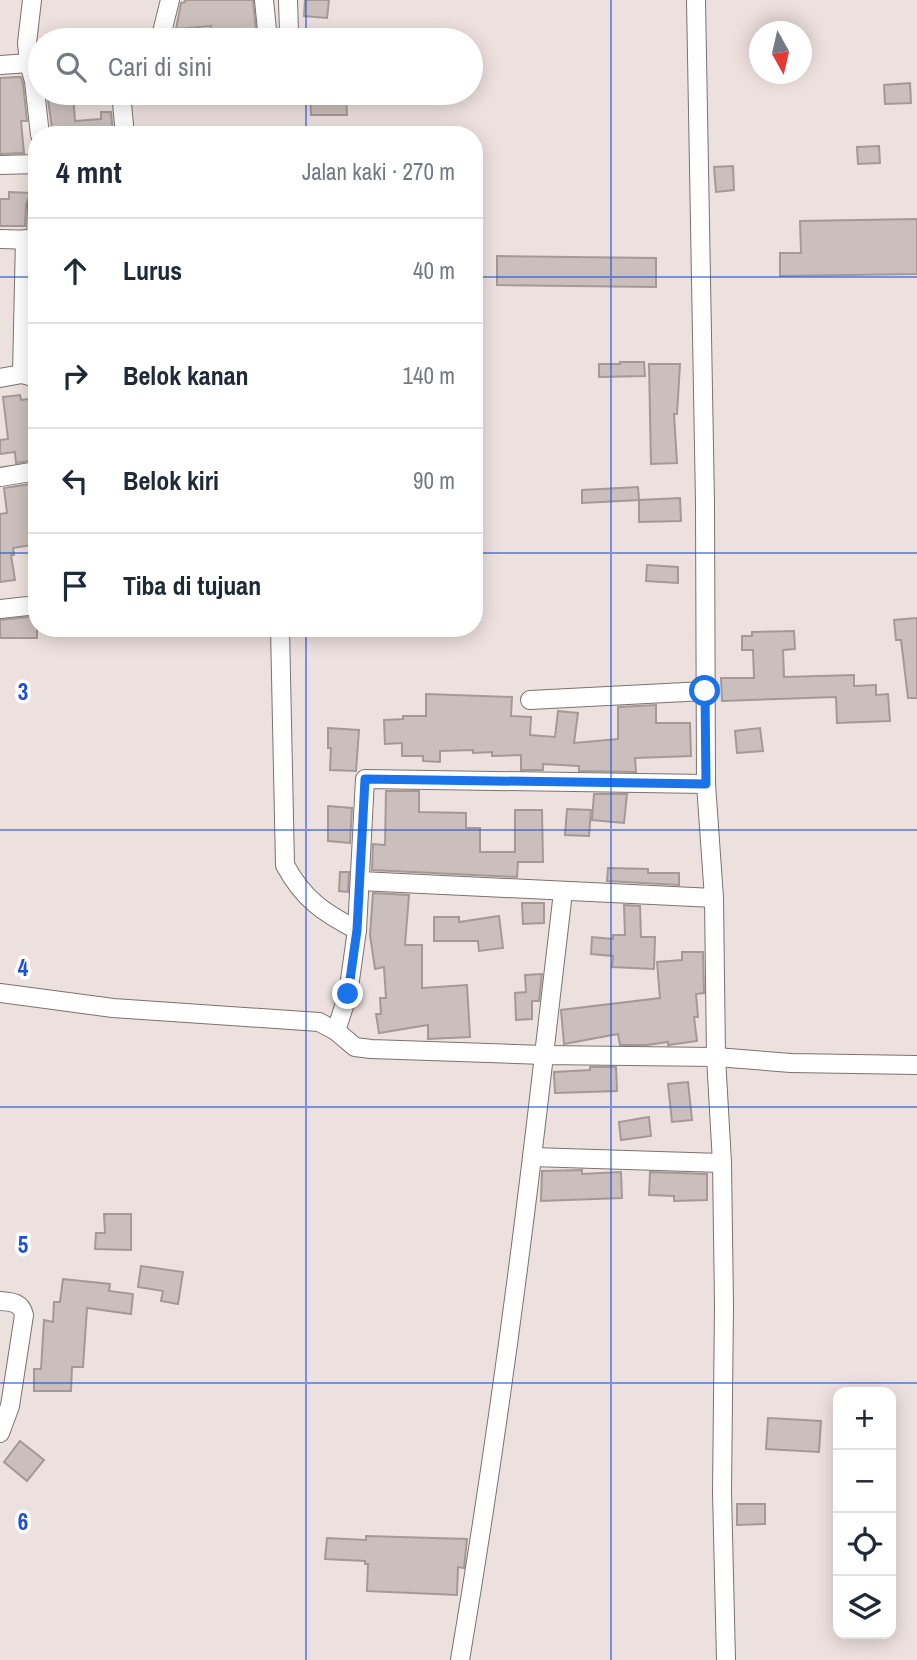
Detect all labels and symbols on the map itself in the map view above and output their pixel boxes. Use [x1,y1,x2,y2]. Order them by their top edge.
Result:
north arrow [749,21,812,84]
route start [689,675,720,706]
text: 3 [18,676,28,707]
text: 4 [18,952,29,983]
route end [332,978,363,1009]
text: 5 [18,1229,28,1260]
text: 6 [18,1506,28,1537]

